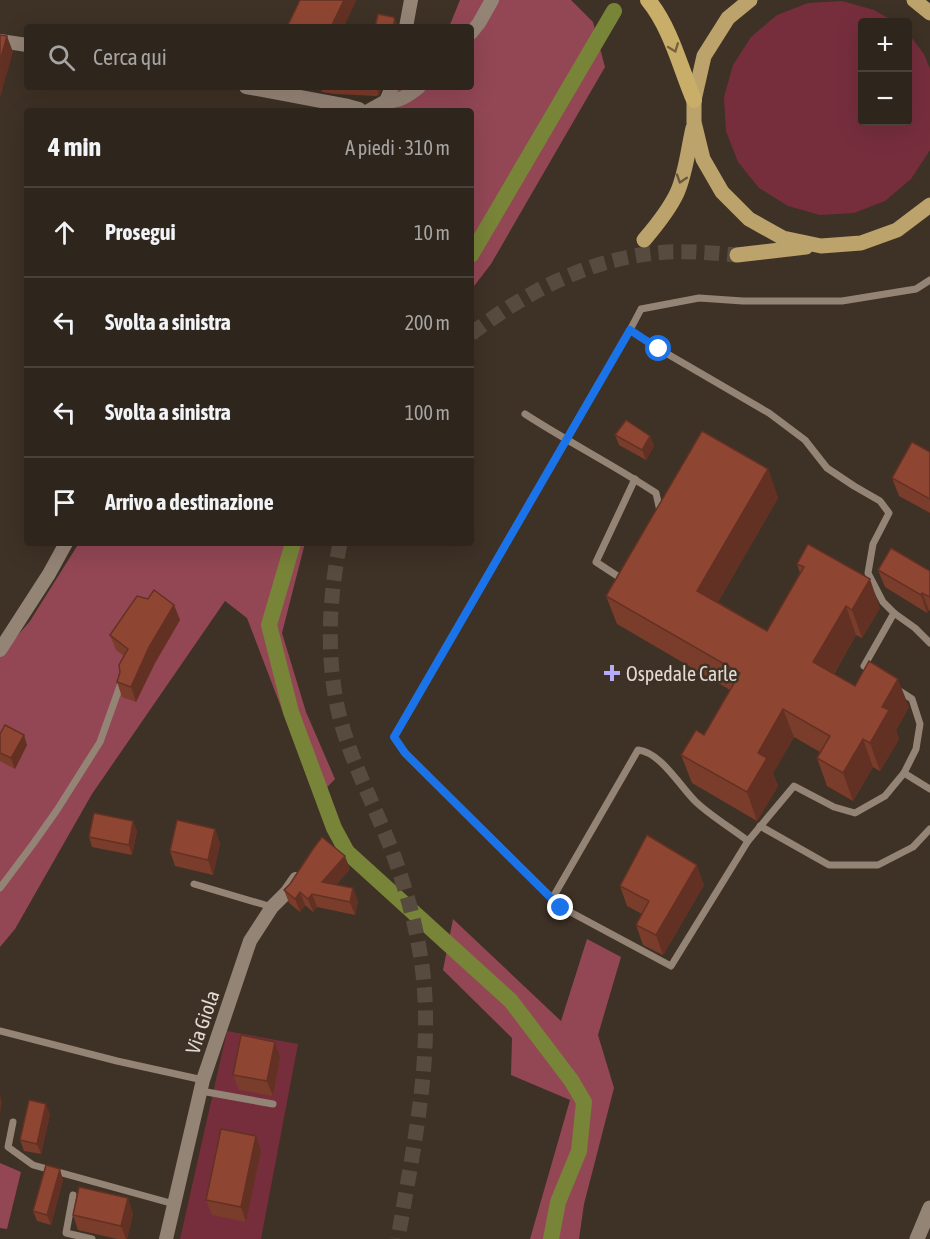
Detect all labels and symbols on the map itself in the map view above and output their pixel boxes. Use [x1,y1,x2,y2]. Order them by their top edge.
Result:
one-way arrow [667,42,679,53]
one-way arrow [676,173,688,184]
route start [645,335,671,361]
place label: Ospedale Carle [626,662,737,685]
marker: Ospedale Carle [603,664,621,682]
route end [547,894,573,920]
street label: Via Giola [180,987,224,1057]

